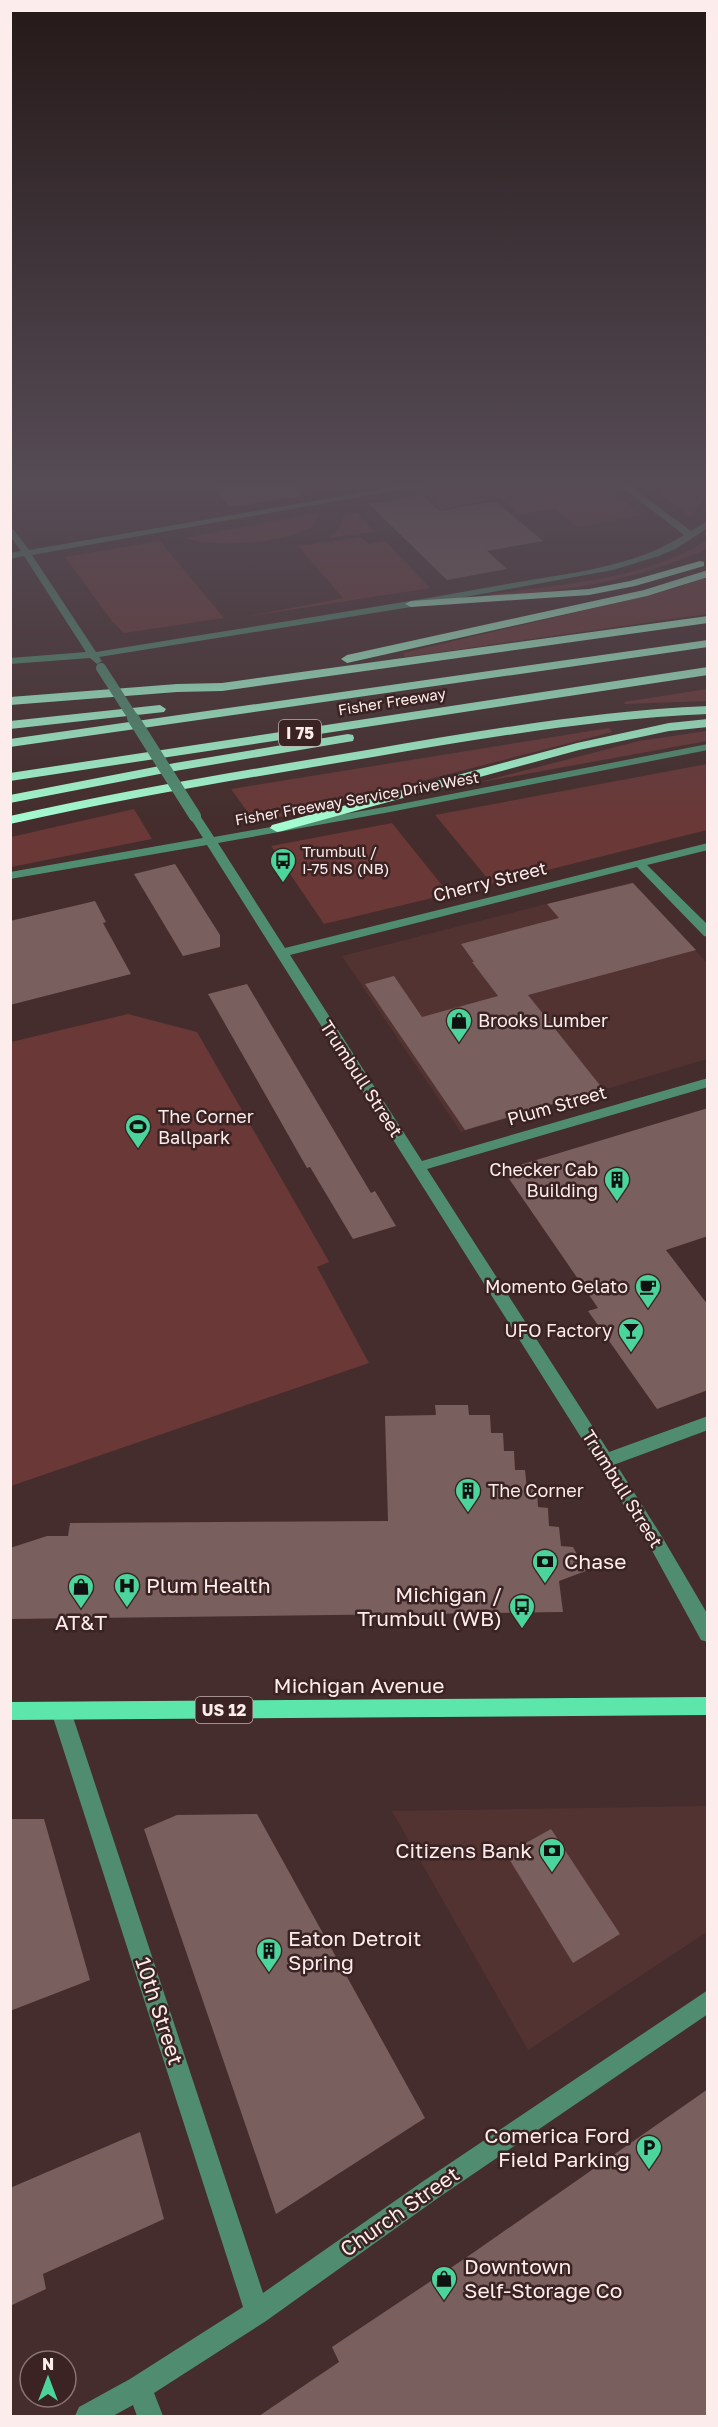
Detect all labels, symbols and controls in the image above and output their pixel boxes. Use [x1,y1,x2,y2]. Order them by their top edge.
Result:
street label: Fisher Freeway [337,684,448,718]
road number: I 75 [279,720,321,746]
street label: Fisher Freeway Service Drive West [233,768,480,828]
place label: Trumbull / I-75 NS (NB) [302,842,390,877]
bus stop icon: Trumbull / I-75 NS (NB) [268,846,298,884]
street label: Cherry Street [431,856,549,906]
shop icon: Brooks Lumber [444,1006,474,1044]
place label: Brooks Lumber [478,1009,608,1031]
street label: Trumbull Street [316,1016,408,1141]
street label: Plum Street [505,1080,609,1130]
place label: The Corner Ballpark [158,1105,254,1148]
sports icon: The Corner Ballpark [123,1112,153,1150]
place label: Checker Cab Building [489,1158,598,1201]
building icon: Checker Cab Building [602,1165,632,1203]
cafe icon: Momento Gelato [633,1272,663,1310]
place label: Momento Gelato [485,1275,628,1297]
bar icon: UFO Factory [616,1316,646,1354]
place label: UFO Factory [504,1319,612,1341]
street label: Trumbull Street [578,1426,668,1551]
building icon: The Corner [453,1476,483,1514]
place label: The Corner [488,1479,584,1501]
bank icon: Chase [530,1547,560,1585]
place label: Chase [564,1548,626,1574]
hospital icon: Plum Health [112,1571,142,1609]
shop icon: AT&T [66,1572,96,1610]
place label: Plum Health [146,1572,271,1598]
place label: Michigan / Trumbull (WB) [357,1581,502,1631]
bus stop icon: Michigan / Trumbull (WB) [507,1592,537,1630]
place label: AT&T [55,1609,107,1635]
street label: Michigan Avenue [274,1672,444,1698]
road number: US 12 [196,1697,252,1723]
bank icon: Citizens Bank [537,1836,567,1874]
place label: Citizens Bank [395,1837,532,1863]
place label: Eaton Detroit Spring [288,1925,421,1975]
building icon: Eaton Detroit Spring [254,1936,284,1974]
street label: 10th Street [130,1953,190,2068]
place label: Comerica Ford Field Parking [484,2122,630,2172]
parking icon: Comerica Ford Field Parking [634,2133,664,2171]
street label: Church Street [335,2160,464,2262]
place label: Downtown Self-Storage Co [464,2253,622,2303]
shop icon: Downtown Self-Storage Co [429,2264,459,2302]
north arrow [18,2349,78,2409]
text: N [42,2354,54,2374]

